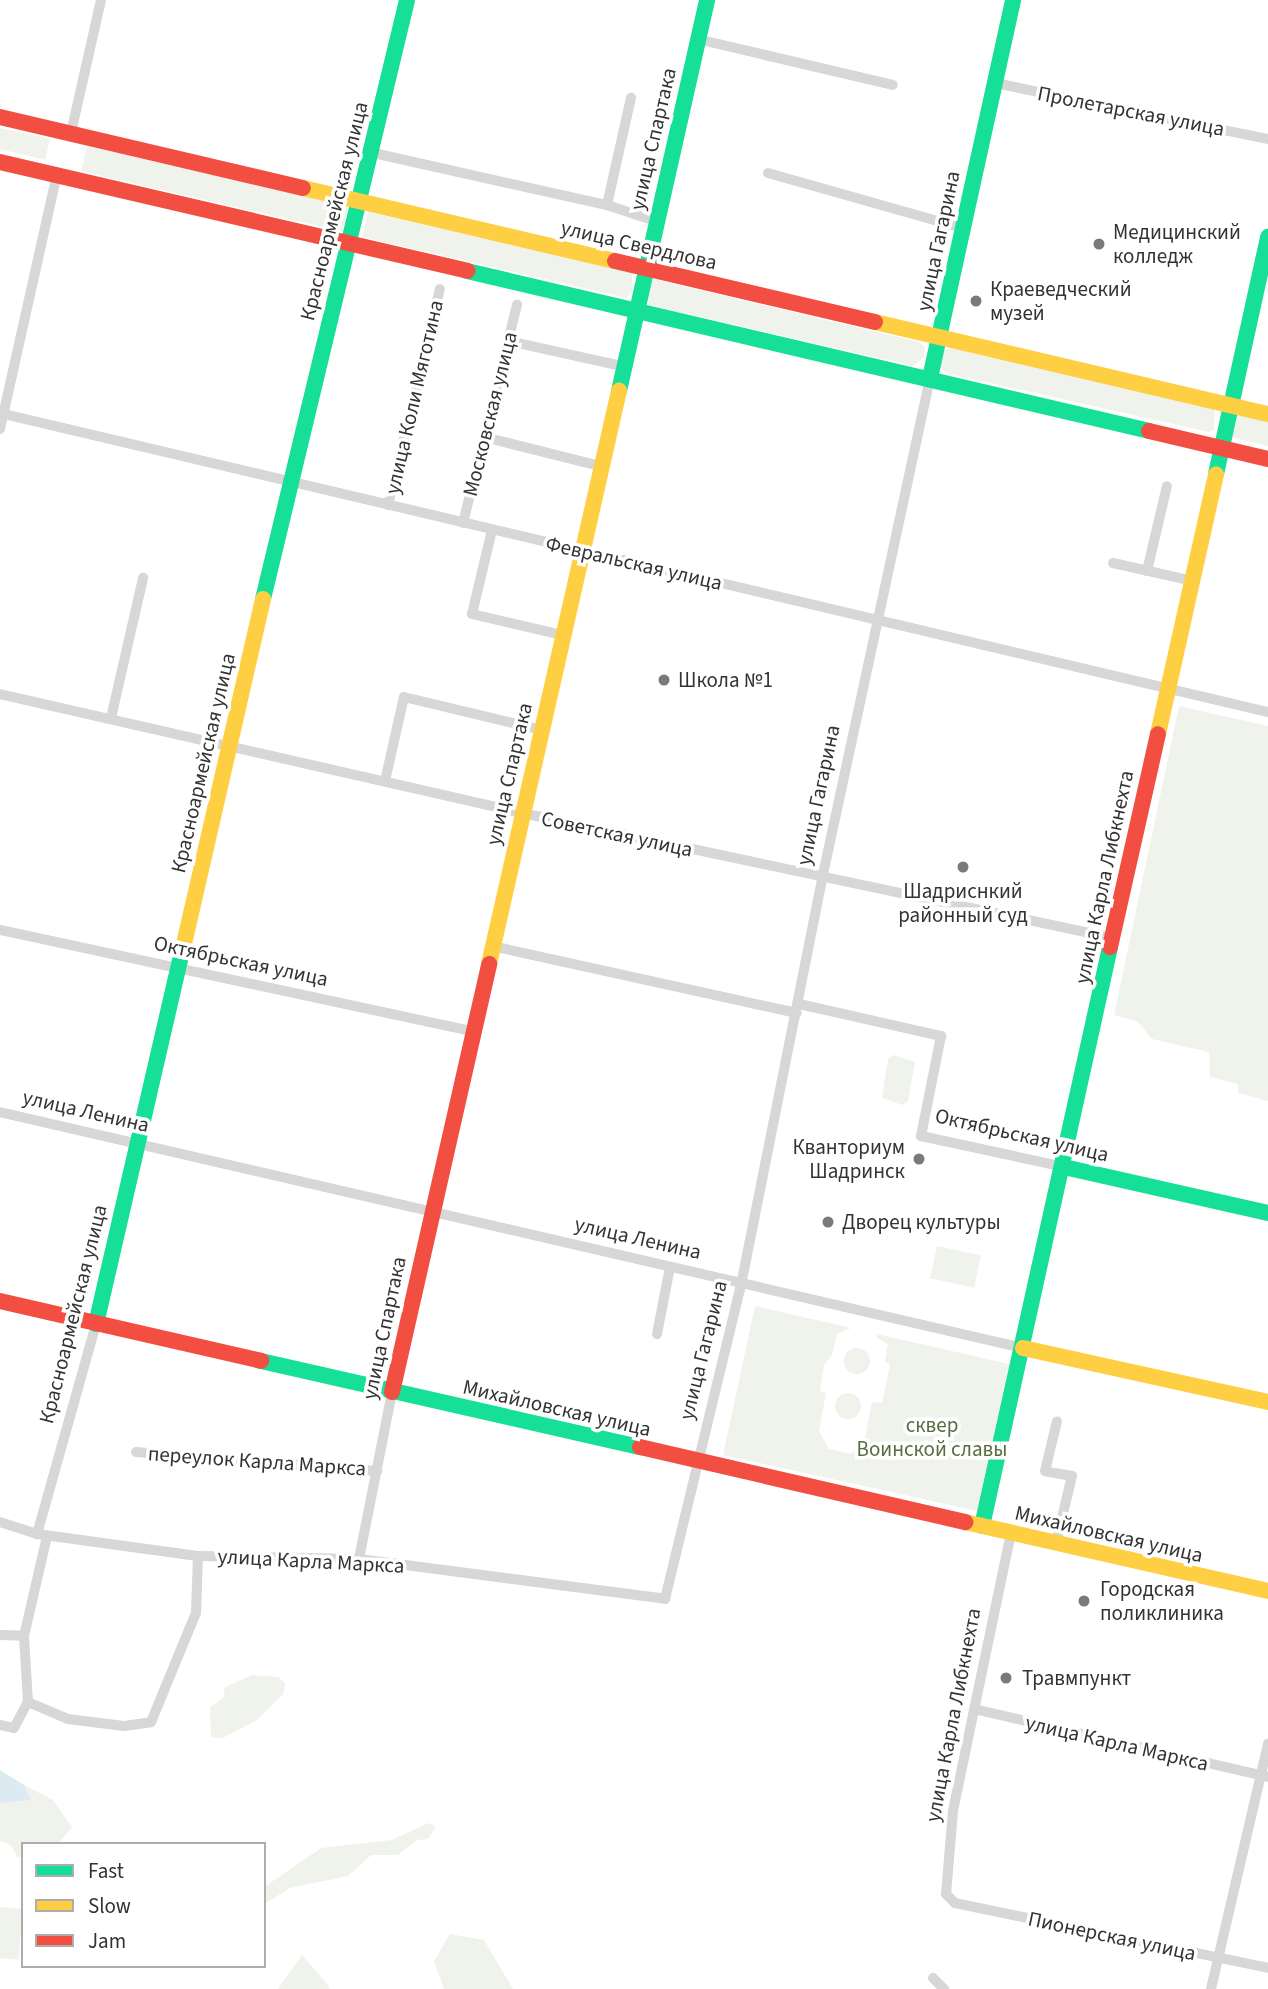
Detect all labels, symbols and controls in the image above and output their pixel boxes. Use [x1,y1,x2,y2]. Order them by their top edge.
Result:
street label: улица Спартака [624,65,682,213]
street label: Пролетарская улица [1035,81,1227,141]
street label: Красноармейская улица [295,99,373,323]
street label: улица Гагарина [911,169,965,313]
street label: улица Свердлова [559,215,719,275]
place label: Медицинский колледж [1113,219,1241,269]
marker: Медицинский колледж [1091,236,1107,252]
place label: Краеведческий музей [990,276,1132,326]
marker: Краеведческий музей [968,293,984,309]
street label: улица Коли Мяготина [379,297,449,497]
street label: Московская улица [457,329,523,499]
street label: Февральская улица [543,530,725,596]
street label: Красноармейская улица [165,651,241,875]
place label: Школа №1 [678,667,773,693]
marker: Школа №1 [656,672,672,688]
street label: улица Спартака [480,700,538,848]
street label: улица Гагарина [791,723,845,867]
street label: улица Карла Либкнехта [1069,768,1139,986]
street label: Советская улица [539,806,695,862]
marker: Шадриснкий районный суд [955,859,971,875]
place label: Шадриснкий районный суд [898,878,1028,928]
street label: Октябрьская улица [152,930,330,992]
street label: улица Ленина [20,1084,152,1138]
street label: Октябрьская улица [933,1103,1111,1167]
place label: Кванториум Шадринск [792,1134,905,1184]
marker: Кванториум Шадринск [911,1151,927,1167]
street label: Красноармейская улица [34,1202,112,1426]
place label: Дворец культуры [842,1209,1001,1235]
street label: улица Ленина [572,1211,704,1265]
marker: Дворец культуры [820,1214,836,1230]
street label: улица Спартака [357,1254,411,1402]
street label: улица Гагарина [674,1278,732,1422]
street label: Михайловская улица [460,1374,654,1442]
park label: сквер Воинской славы [857,1412,1007,1462]
street label: переулок Карла Маркса [147,1441,367,1481]
street label: Михайловская улица [1012,1500,1206,1568]
street label: улица Карла Маркса [217,1544,405,1578]
place label: Городская поликлиника [1100,1576,1224,1626]
marker: Городская поликлиника [1074,1591,1094,1611]
street label: улица Карла Либкнехта [920,1606,986,1824]
place label: Травмпункт [1022,1665,1131,1691]
marker: Травмпункт [996,1668,1016,1688]
street label: улица Карла Маркса [1023,1710,1211,1776]
legend [21,1842,266,1968]
text: Fast [88,1856,124,1886]
text: Slow [88,1891,131,1921]
street label: Пионерская улица [1026,1906,1198,1966]
text: Jam [88,1926,126,1956]

